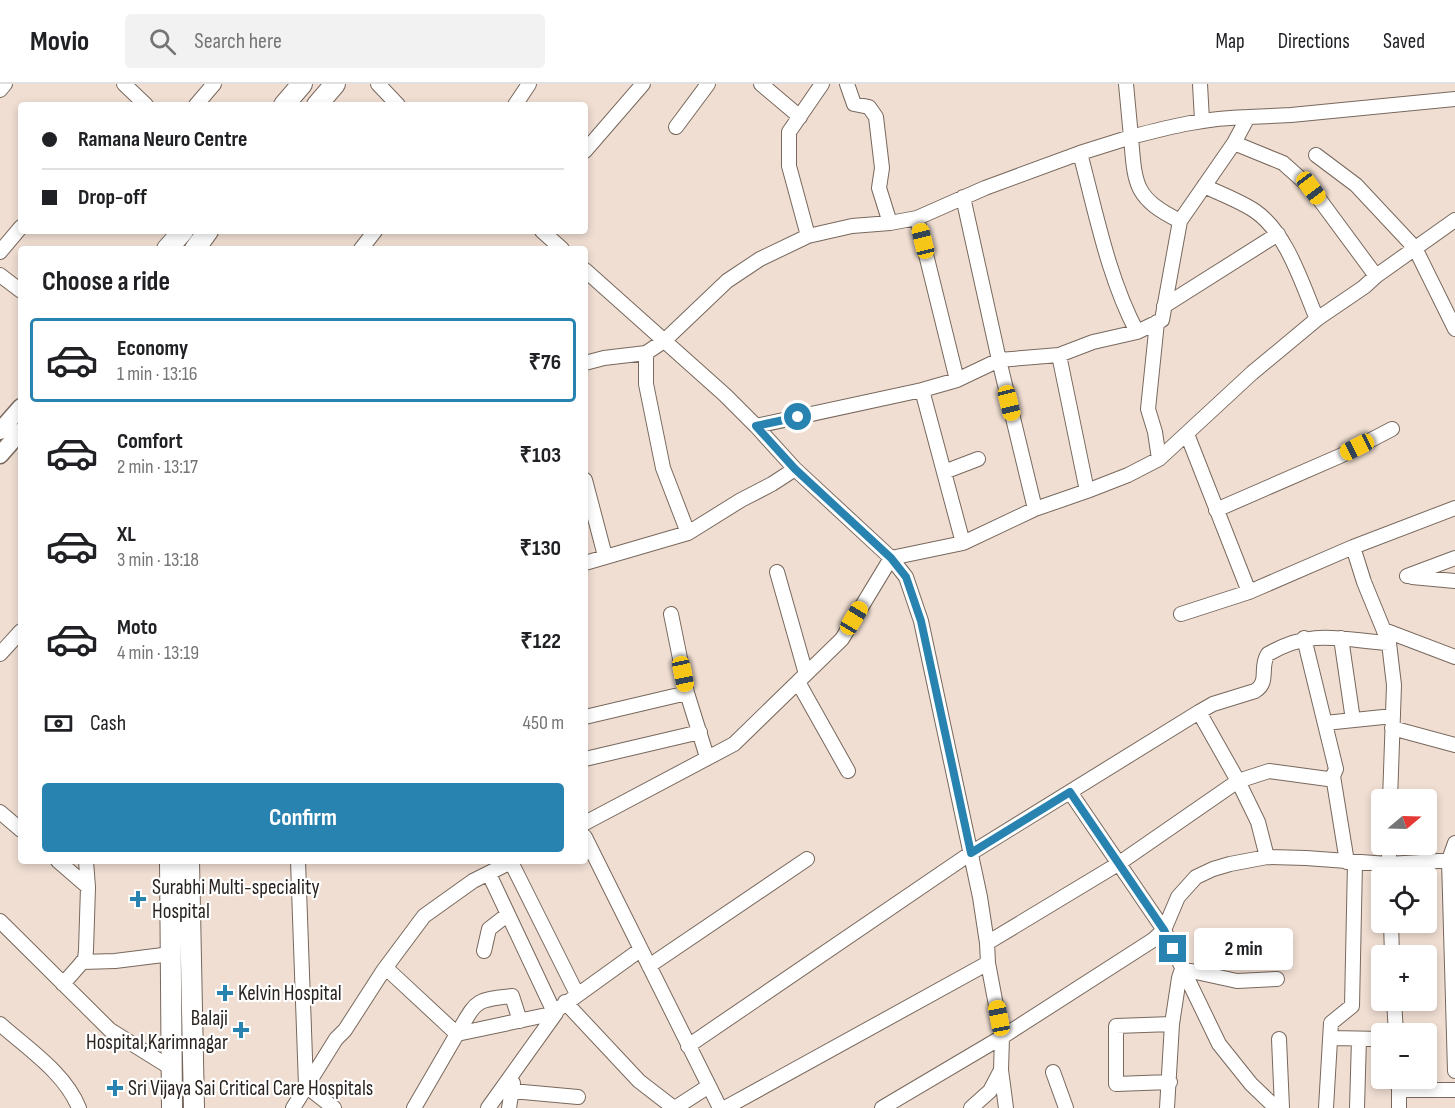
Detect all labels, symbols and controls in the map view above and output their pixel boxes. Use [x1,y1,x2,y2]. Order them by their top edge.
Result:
search box [125,14,545,68]
text: Movio [30,25,89,58]
icon: search [146,25,179,58]
text: Search here [194,28,282,55]
text: Map [1215,29,1245,54]
text: Directions [1278,29,1350,54]
text: Saved [1383,29,1425,54]
text: Ramana Neuro Centre [78,126,247,153]
car [1293,168,1329,208]
text: Drop-off [78,184,147,211]
car [910,221,936,261]
text: Choose a ride [42,266,170,298]
icon: car [45,333,99,387]
text: Economy [117,335,188,362]
text: ₹76 [528,349,561,376]
text: 1 min · 13:16 [117,362,198,386]
car [996,383,1022,423]
route start [784,403,811,430]
icon: car [45,426,99,480]
text: Comfort [117,428,183,455]
car [1337,431,1377,463]
text: ₹103 [519,442,561,469]
text: 2 min · 13:17 [117,455,198,479]
icon: car [45,519,99,573]
text: XL [117,521,136,548]
text: ₹130 [519,535,561,562]
text: 3 min · 13:18 [117,548,199,572]
car [837,598,871,638]
icon: car [45,612,99,666]
text: Moto [117,614,157,641]
text: ₹122 [520,628,561,655]
text: 4 min · 13:19 [117,641,199,665]
car [670,655,696,693]
icon: cash [42,707,75,740]
text: Cash [90,710,126,737]
text: 450 m [523,711,564,735]
button: Confirm [42,783,564,852]
north arrow [1371,789,1437,855]
map controls [1371,789,1437,1089]
button: locate [1371,867,1437,933]
place label: Surabhi Multi-speciality Hospital [152,875,320,924]
marker: Surabhi Multi-speciality Hospital [129,890,147,908]
callout: 2 min [1194,928,1293,970]
route end [1159,935,1186,962]
text: 2 min [1224,937,1263,961]
button: + [1371,945,1437,1011]
place label: Kelvin Hospital [238,981,342,1006]
marker: Kelvin Hospital [216,984,234,1002]
car [987,999,1011,1037]
place label: Balaji Hospital,Karimnagar [86,1006,228,1055]
marker: Balaji Hospital,Karimnagar [232,1021,250,1039]
button: − [1371,1023,1437,1089]
place label: Sri Vijaya Sai Critical Care Hospitals [128,1076,373,1101]
marker: Sri Vijaya Sai Critical Care Hospitals [106,1079,124,1097]

